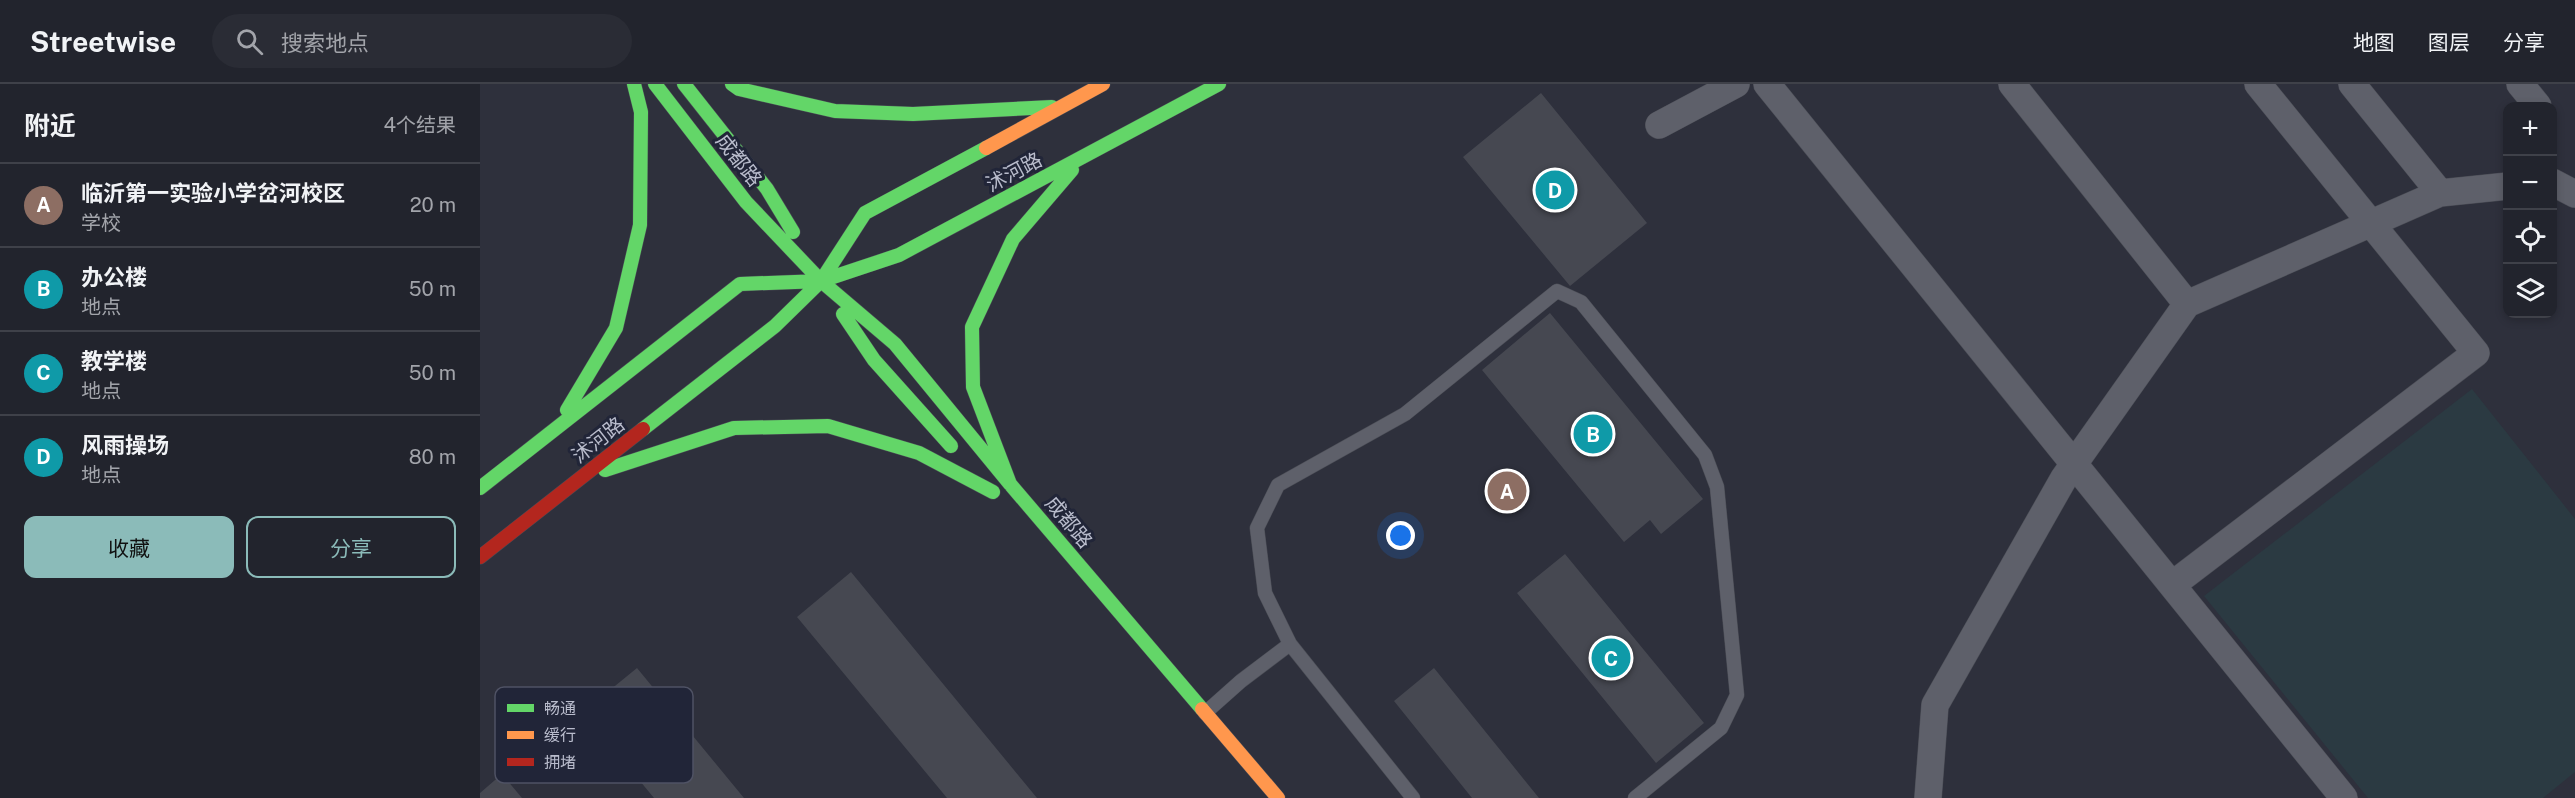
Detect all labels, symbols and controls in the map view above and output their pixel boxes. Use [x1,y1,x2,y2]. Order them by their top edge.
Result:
search box [212,14,632,68]
text: Streetwise [30,25,176,58]
icon: search [233,25,266,58]
text: 搜索地点 [281,30,369,56]
text: 地图 [2353,30,2395,55]
text: 图层 [2428,30,2470,55]
text: 分享 [2503,30,2545,55]
map controls [2503,102,2557,318]
button: + [2503,102,2557,156]
text: 附近 [24,110,76,141]
text: 4个结果 [383,113,456,137]
street label: 成都路 [711,129,767,191]
street label: 沭河路 [982,147,1046,197]
button: − [2503,156,2557,210]
pin: D [1536,168,1574,212]
text: 临沂第一实验小学岔河校区 [81,180,345,206]
text: A [36,193,51,217]
text: 20 m [410,193,456,217]
button: locate [2503,210,2557,264]
text: 学校 [81,211,121,235]
text: 办公楼 [81,264,147,290]
button: layers [2503,264,2557,318]
text: B [37,277,50,301]
text: 50 m [409,277,456,301]
text: 地点 [81,295,121,319]
text: 教学楼 [81,348,147,374]
text: C [36,361,51,385]
text: 50 m [409,361,456,385]
text: 地点 [81,379,121,403]
street label: 沭河路 [567,412,629,468]
pin: B [1574,412,1612,456]
text: 风雨操场 [81,432,169,458]
text: D [36,445,51,469]
text: 80 m [409,445,456,469]
text: 地点 [81,463,121,487]
pin: A [1488,468,1526,514]
street label: 成都路 [1041,491,1097,553]
button: 收藏 [24,516,234,578]
button: 分享 [246,516,456,578]
your location [1386,521,1415,550]
pin: C [1592,636,1630,680]
legend [495,687,693,783]
text: 畅通 [544,699,576,718]
text: 缓行 [544,726,576,745]
text: 拥堵 [544,753,576,772]

